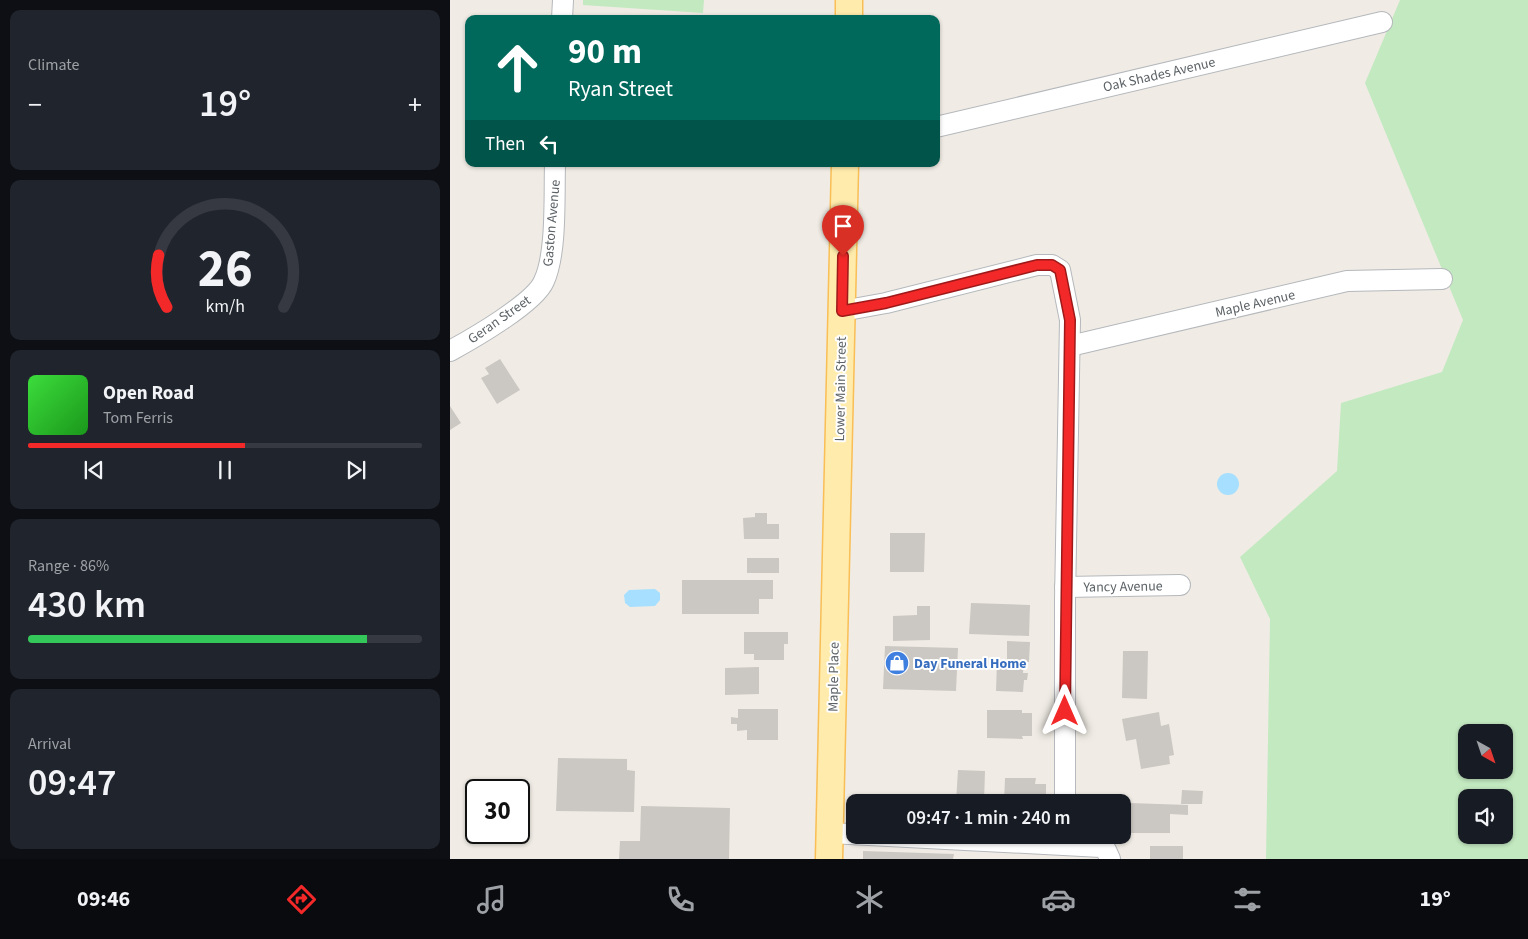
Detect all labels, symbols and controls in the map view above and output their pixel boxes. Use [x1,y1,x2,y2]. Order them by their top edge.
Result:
text: 90 m [568,27,642,77]
icon: ahead [485,35,550,100]
street label: Oak Shades Avenue [1101,52,1217,98]
text: Climate [28,54,79,76]
text: Ryan Street [568,73,673,105]
text: 19° [199,77,251,131]
text: − [28,85,42,125]
text: + [408,85,422,125]
icon: left [535,130,563,158]
text: Then [485,131,525,158]
street label: Gaston Avenue [538,179,566,267]
pin [822,205,864,256]
icon: arrive [829,212,857,240]
text: 26 [198,233,252,307]
street label: Maple Avenue [1213,285,1297,323]
street label: Geran Street [464,291,535,349]
text: km/h [205,294,245,319]
street label: Lower Main Street [830,336,852,442]
text: Open Road [103,380,194,407]
text: Tom Ferris [103,407,173,429]
icon: previous [80,456,108,484]
icon: pause [211,456,239,484]
icon: next [342,456,370,484]
text: Range · 86% [28,555,109,577]
street label: Yancy Avenue [1082,576,1163,598]
text: 430 km [28,578,146,632]
street label: Maple Place [823,642,845,712]
shop icon: Day Funeral Home [884,650,910,676]
place label: Day Funeral Home [914,654,1026,674]
position arrow [1038,684,1090,736]
north arrow [1458,724,1512,779]
map controls [1458,724,1513,844]
text: Arrival [28,733,71,755]
text: 09:47 [28,756,116,810]
speed limit sign: 30 [465,779,530,844]
button: sound [1458,789,1513,844]
text: 09:47 · 1 min · 240 m [906,805,1071,832]
icon: directions [284,882,319,917]
icon: music [474,882,509,917]
icon: phone [663,882,698,917]
icon: climate [852,882,887,917]
icon: car [1041,882,1076,917]
icon: filters [1230,882,1265,917]
text: 09:46 [77,883,130,915]
text: 19° [1420,883,1451,915]

